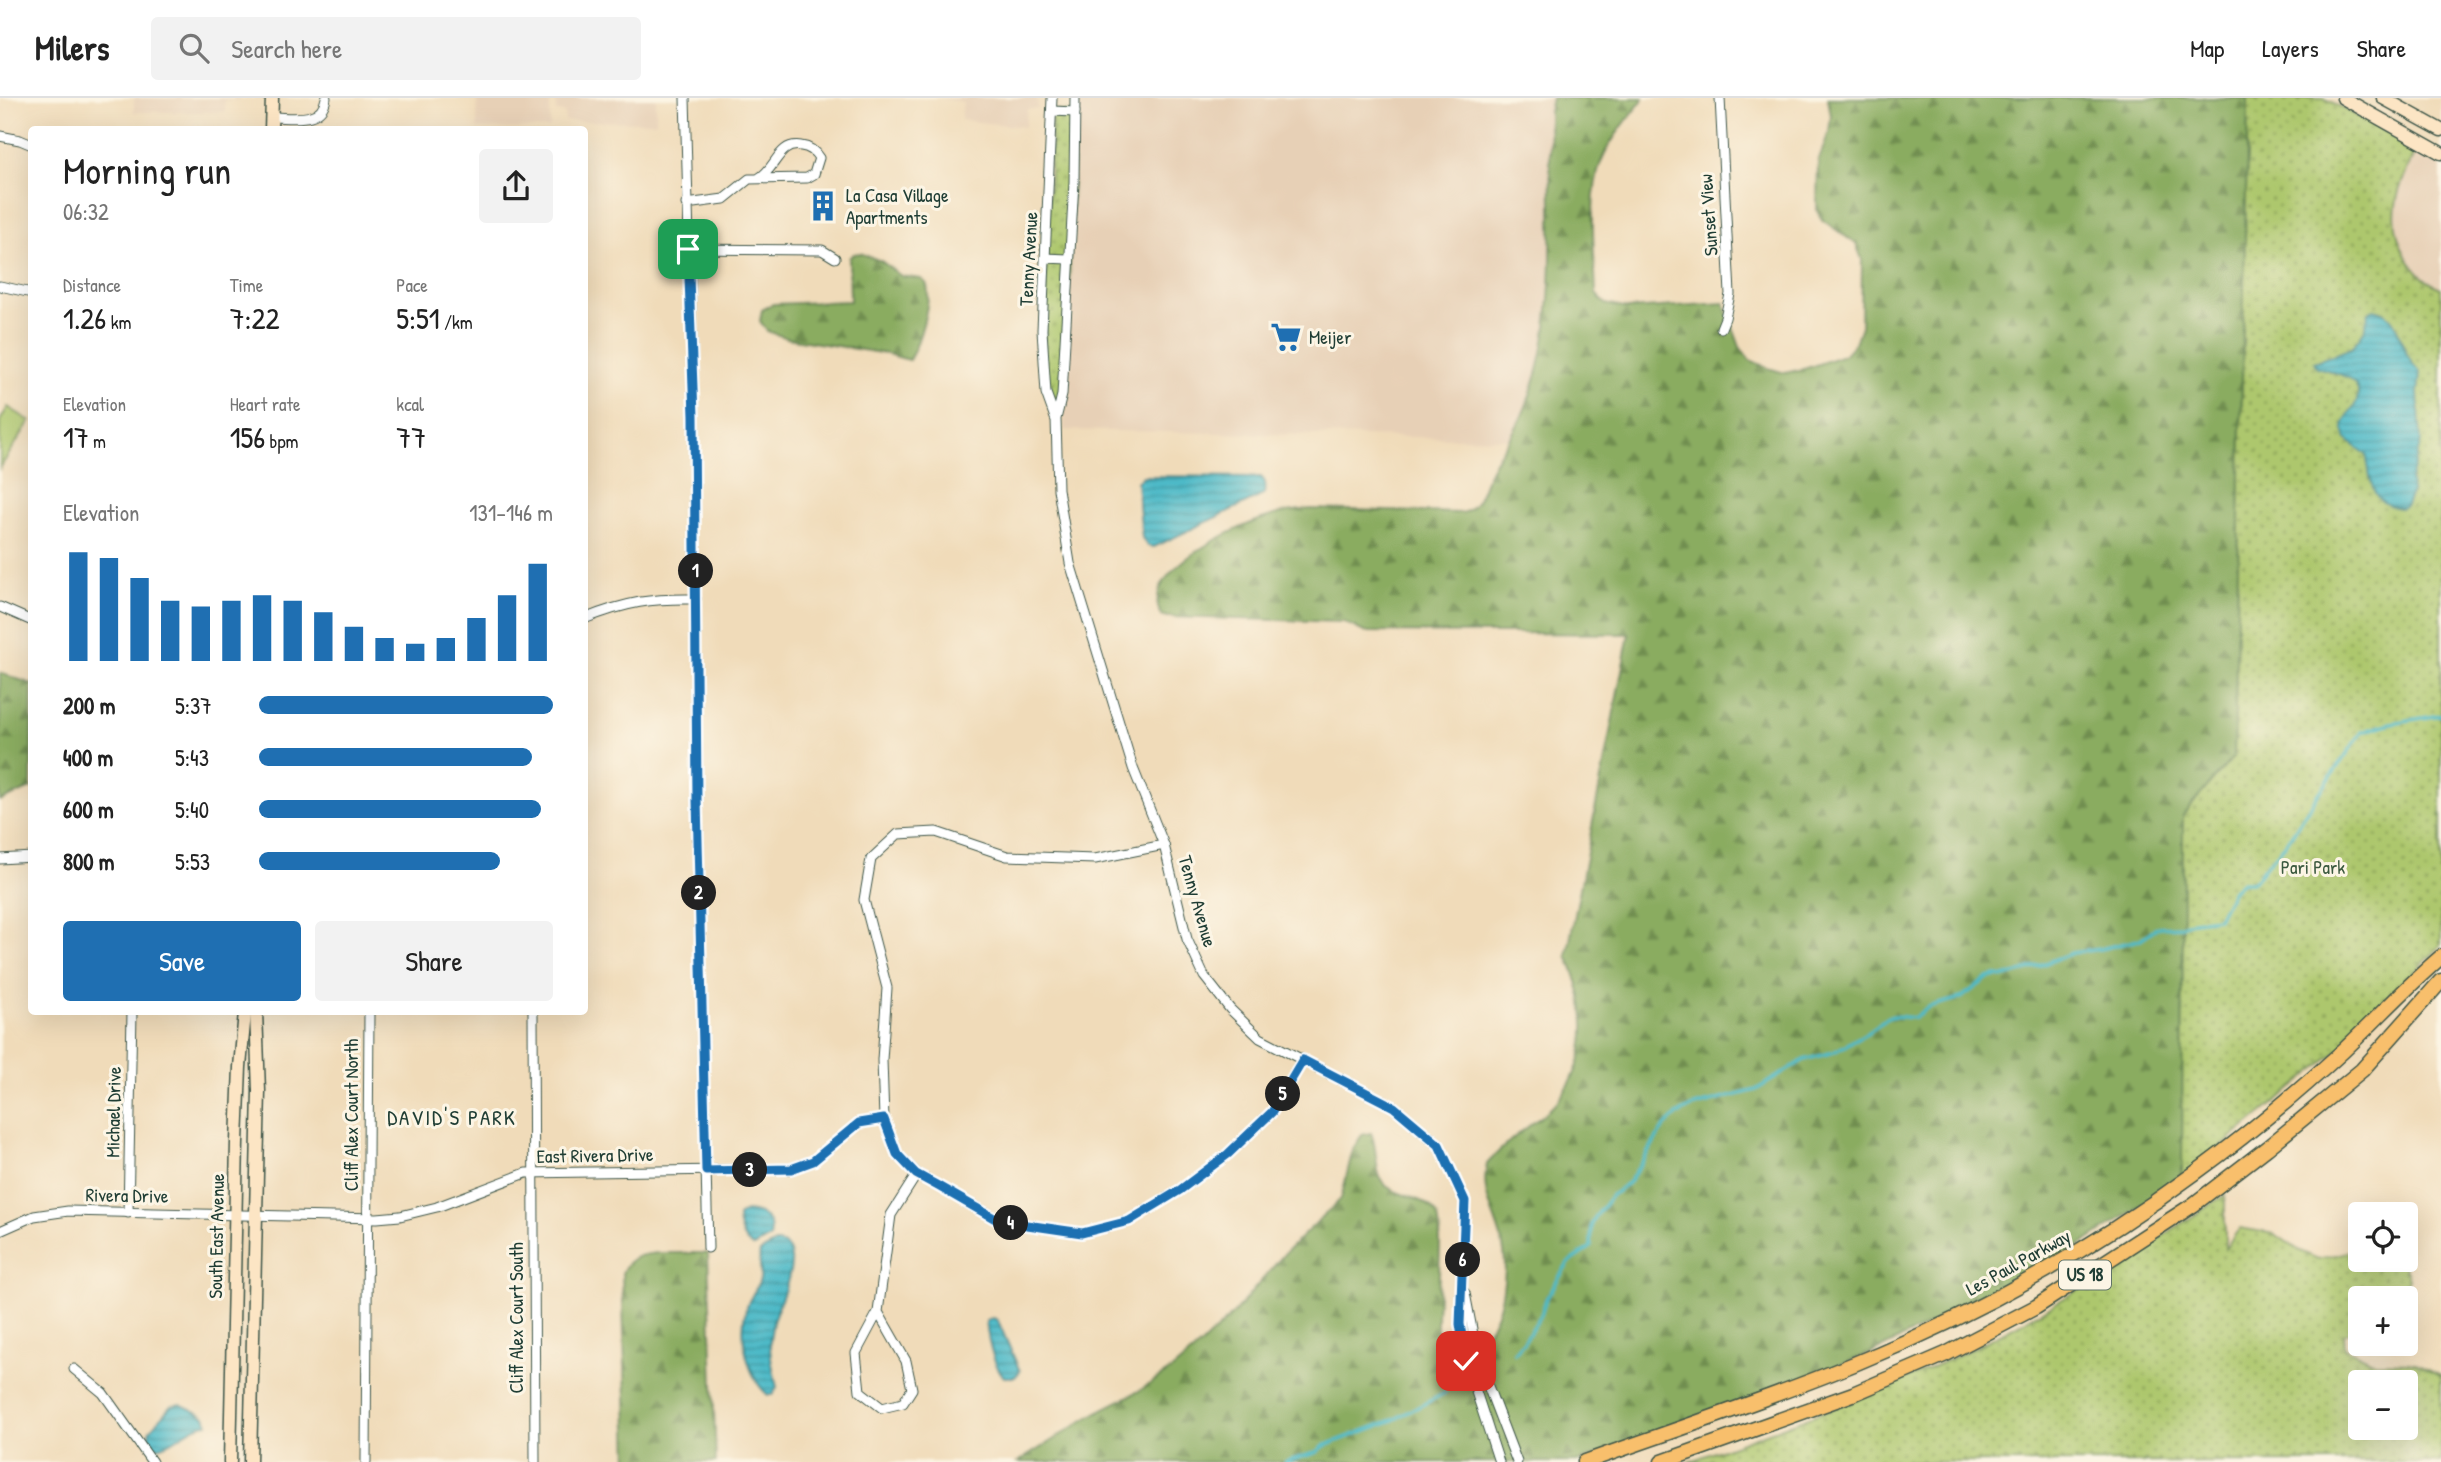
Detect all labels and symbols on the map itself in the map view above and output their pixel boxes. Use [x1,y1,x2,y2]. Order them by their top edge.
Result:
street label: Sunset View [1692,173,1724,257]
place label: La Casa Village Apartments [846,182,949,230]
building icon: La Casa Village Apartments [806,189,840,223]
street label: Tenny Avenue [1013,211,1043,307]
pin [658,219,718,279]
supermarket icon: Meijer [1269,320,1303,354]
place label: Meijer [1309,324,1352,350]
pin: 1 [678,554,714,588]
street label: Tenny Avenue [1173,852,1224,950]
park label: Pari Park [2281,854,2345,880]
pin: 2 [682,876,716,910]
street label: Cliff Alex Court North [338,1039,364,1191]
street label: Michael Drive [99,1066,127,1158]
pin: 5 [1266,1076,1300,1112]
district label: DAVID'S PARK [387,1103,517,1132]
street label: East Rivera Drive [536,1141,654,1169]
pin: 3 [732,1152,768,1188]
street label: South East Avenue [202,1173,230,1299]
street label: Rivera Drive [85,1181,169,1209]
pin: 4 [993,1206,1028,1240]
street label: Les Paul Parkway [1961,1223,2075,1301]
street label: Cliff Alex Court South [503,1242,529,1394]
pin: 6 [1446,1242,1480,1278]
road number: US 18 [2059,1260,2111,1290]
pin [1436,1331,1496,1391]

